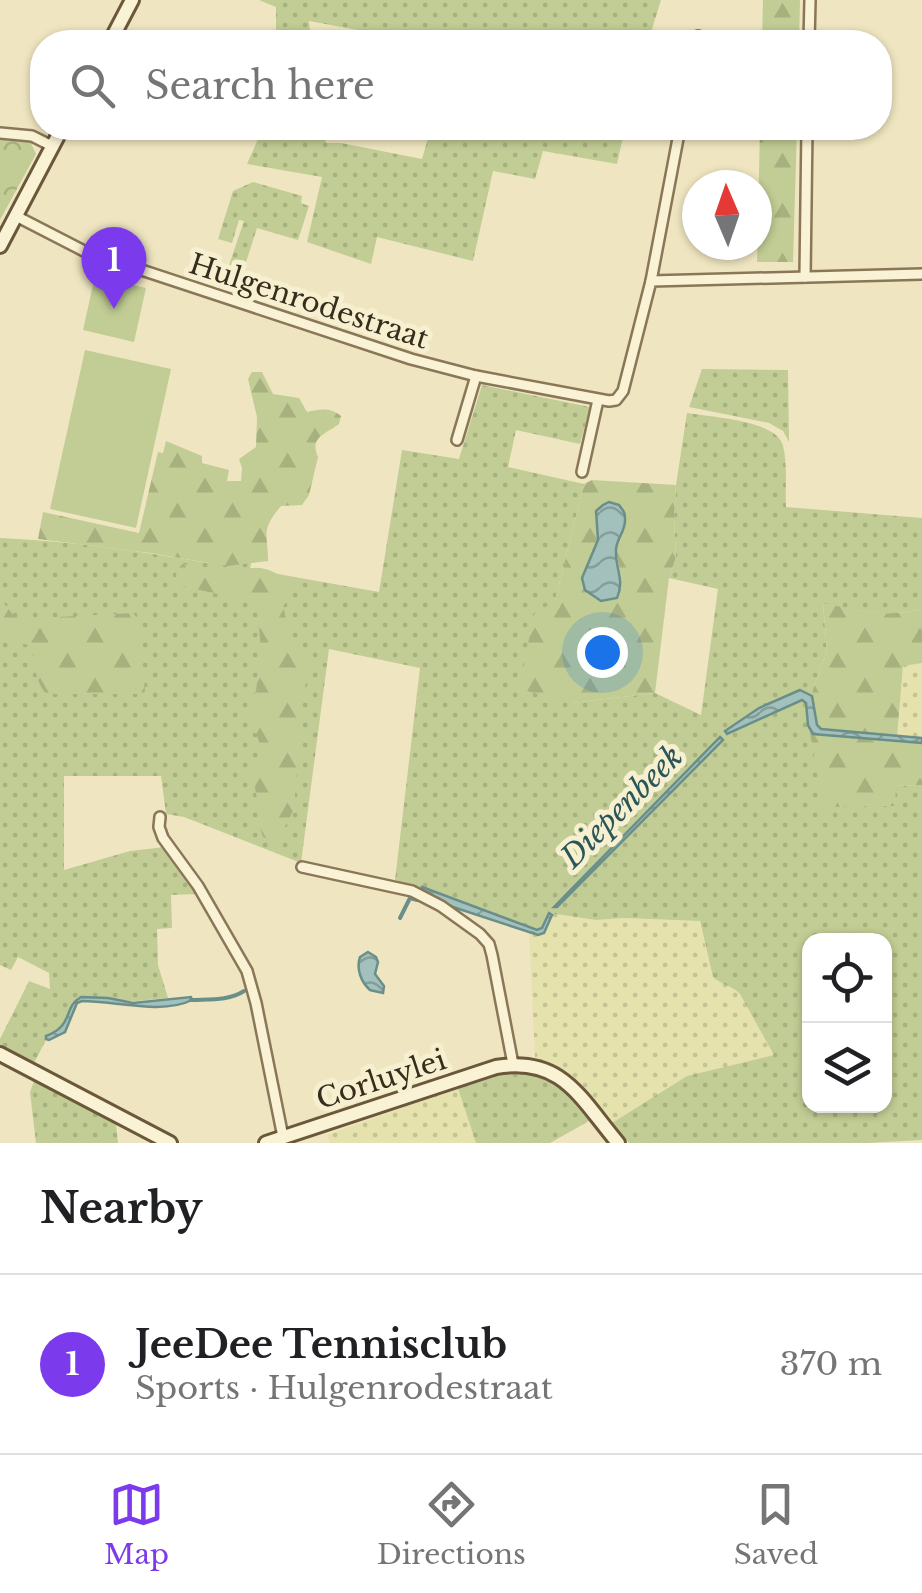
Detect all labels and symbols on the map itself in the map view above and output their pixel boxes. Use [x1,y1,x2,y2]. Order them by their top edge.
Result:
north arrow [682,170,772,260]
pin: 1 [82,226,146,309]
street label: Hulgenrodestraat [185,246,433,357]
your location [577,627,628,678]
water label: Diepenbeek [552,738,690,876]
street label: Corluylei [312,1042,450,1117]

